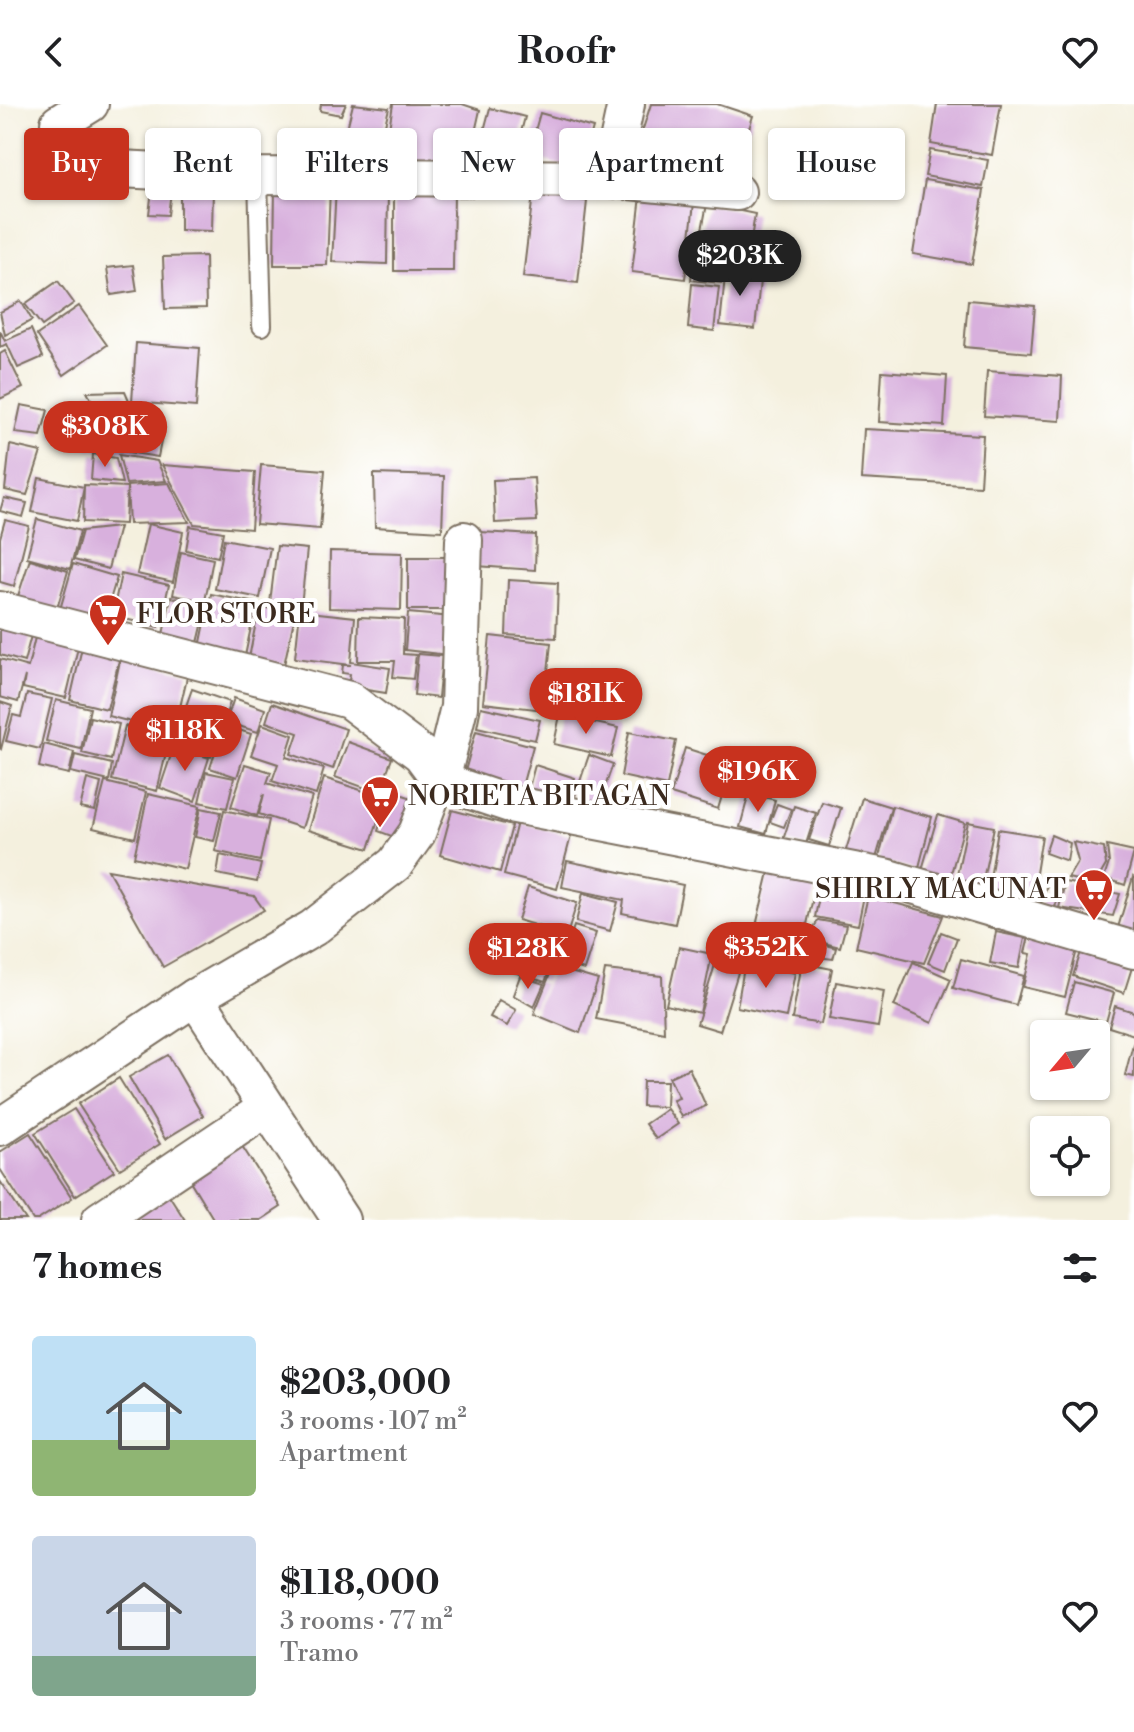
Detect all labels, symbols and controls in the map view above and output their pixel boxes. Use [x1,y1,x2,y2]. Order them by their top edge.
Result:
icon: back [32,30,76,74]
text: Roofr [518,30,616,75]
icon: heart [1058,30,1102,74]
chip: Buy [24,128,129,200]
chip: Rent [145,128,261,200]
chip: Filters [277,128,417,200]
chip: New [433,128,543,200]
chip: Apartment [559,128,752,200]
chip: House [768,128,905,200]
pin: $203K [684,230,796,298]
text: $203K [696,240,784,272]
pin: $308K [49,401,161,469]
text: $308K [61,411,149,443]
supermarket icon: FLOR STORE [87,592,129,647]
place label: FLOR STORE [136,597,316,632]
pin: $181K [530,668,642,736]
text: $181K [547,678,625,710]
pin: $118K [129,705,241,773]
text: $118K [146,715,224,747]
pin: $196K [702,746,814,814]
text: $196K [717,756,799,788]
supermarket icon: NORIETA BITAGAN [359,774,401,829]
place label: NORIETA BITAGAN [408,779,670,814]
supermarket icon: SHIRLY MACUNAT [1073,867,1115,922]
place label: SHIRLY MACUNAT [815,872,1066,907]
pin: $352K [710,922,822,990]
pin: $128K [472,923,584,991]
text: $352K [724,932,808,964]
text: $128K [487,933,569,965]
north arrow [1030,1020,1110,1100]
map controls [1030,1020,1110,1196]
button: locate [1030,1116,1110,1196]
icon: filters [1058,1246,1102,1290]
text: 7 homes [32,1247,162,1289]
text: $203,000 [280,1363,451,1405]
icon: home [96,1368,192,1464]
icon: heart [1058,1394,1102,1438]
text: 3 rooms · 107 m² [280,1405,467,1437]
text: Apartment [280,1437,408,1469]
text: $118,000 [280,1563,440,1605]
icon: home [96,1568,192,1664]
icon: heart [1058,1594,1102,1638]
text: 3 rooms · 77 m² [280,1605,452,1637]
text: Tramo [280,1637,359,1669]

